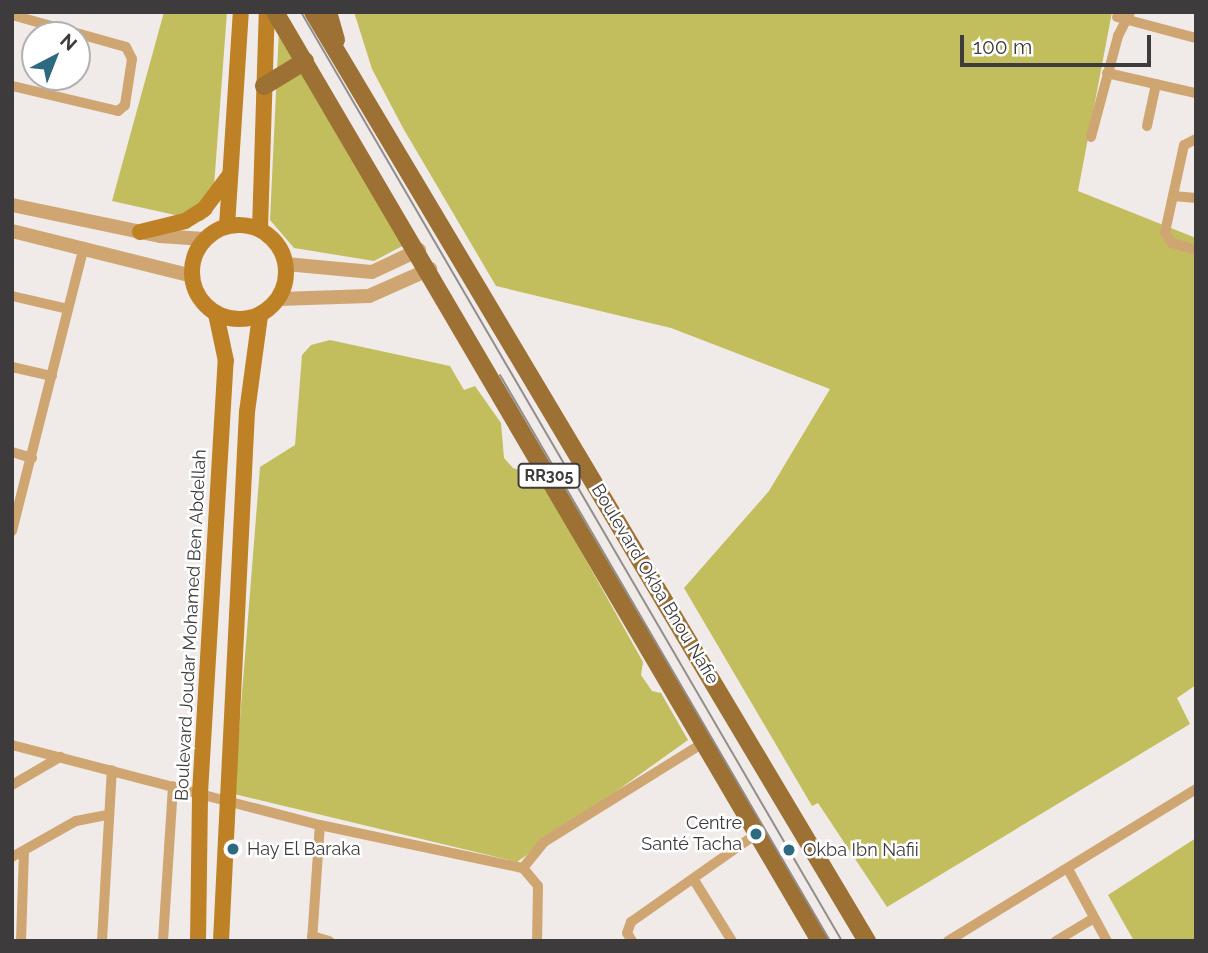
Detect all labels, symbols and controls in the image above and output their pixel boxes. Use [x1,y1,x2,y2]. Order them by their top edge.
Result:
north arrow [21,21,91,91]
scale bar [963,21,1154,65]
text: N [56,29,81,55]
text: 100 m [973,34,1032,59]
street label: Boulevard Joudar Mohamed Ben Abdellah [171,448,211,802]
road number: RR305 [518,463,580,489]
street label: Boulevard Okba Bnou Nafie [587,480,723,688]
place label: Centre Santé Tacha [641,813,742,856]
marker: Centre Santé Tacha [748,826,764,842]
place label: Hay El Baraka [247,838,362,860]
place label: Okba Ibn Nafii [803,839,919,861]
marker: Hay El Baraka [225,841,241,857]
marker: Okba Ibn Nafii [781,842,797,858]

